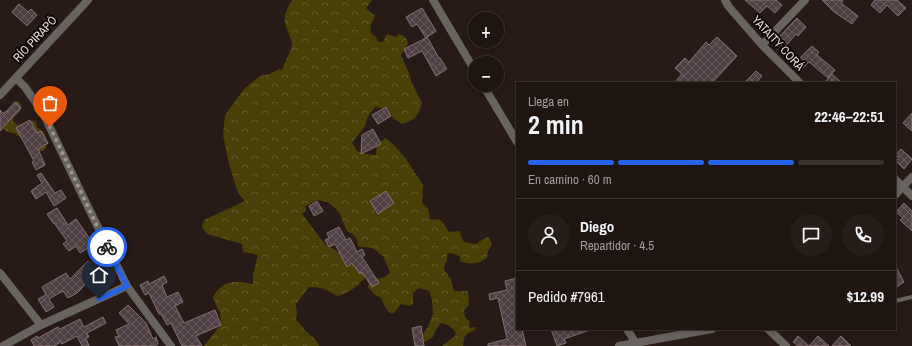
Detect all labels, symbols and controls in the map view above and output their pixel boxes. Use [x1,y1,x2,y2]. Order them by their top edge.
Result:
street label: RÍO PIRAPÓ [10,12,61,65]
map controls [468,12,504,92]
button: + [468,12,504,48]
street label: YATAITY CORÁ [748,12,808,74]
button: − [468,56,504,92]
pin [33,86,67,127]
icon: bag [39,92,61,114]
text: Llega en [528,93,569,110]
text: 22:46–22:51 [814,106,884,127]
text: 2 min [528,107,584,142]
text: En camino · 60 m [528,171,612,188]
button: person [528,214,570,256]
button: chat [790,214,832,256]
button: phone [842,214,884,256]
text: Diego [580,216,614,237]
courier [87,227,127,267]
icon: bike [96,236,118,258]
text: Repartidor · 4.5 [580,237,654,254]
pin [82,258,116,299]
icon: home [88,264,110,286]
text: Pedido #7961 [528,286,605,307]
text: $12.99 [846,286,884,307]

